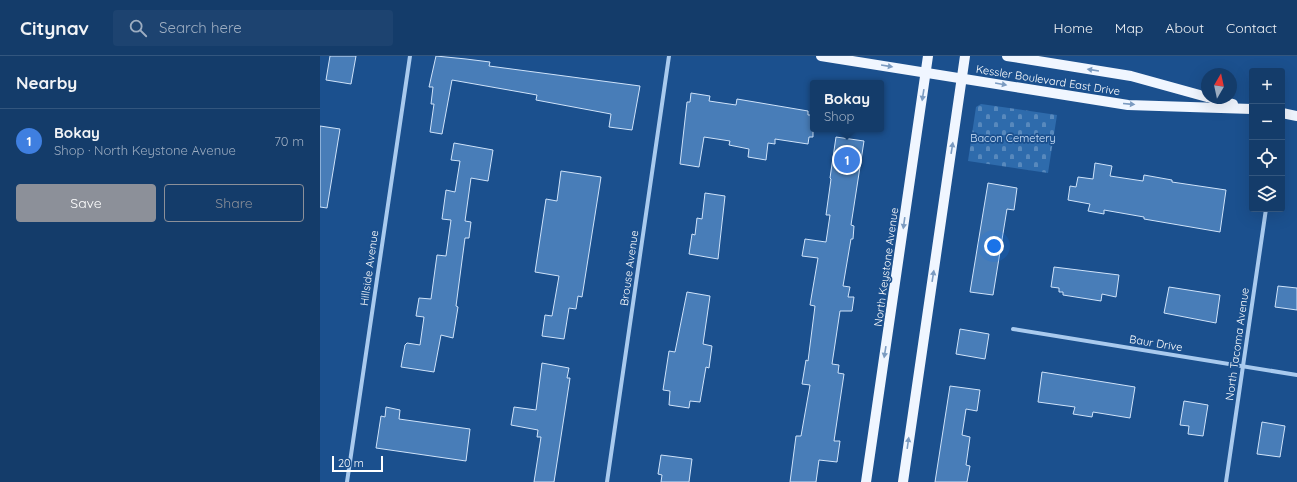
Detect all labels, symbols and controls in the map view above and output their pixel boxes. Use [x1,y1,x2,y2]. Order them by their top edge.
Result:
search box [113,10,393,46]
text: Citynav [20,16,89,40]
icon: search [127,17,149,39]
text: Search here [159,18,242,37]
text: Home [1054,19,1093,37]
text: Map [1115,19,1143,37]
text: About [1165,19,1204,37]
text: Contact [1226,19,1277,37]
street label: Kessler Boulevard East Drive [975,62,1121,98]
one-way arrow [881,63,893,69]
one-way arrow [1087,67,1099,73]
north arrow [1201,68,1237,104]
map controls [1249,68,1285,212]
button: + [1249,68,1285,104]
text: Nearby [16,72,77,93]
popup [810,80,884,132]
one-way arrow [994,82,1007,88]
text: Bokay [824,89,870,108]
one-way arrow [920,89,926,101]
one-way arrow [1123,101,1135,108]
button: − [1249,104,1285,140]
text: Shop [824,108,854,124]
text: Bokay [54,123,100,142]
park label: Bacon Cemetery [970,131,1056,145]
text: 1 [26,133,32,149]
text: 70 m [274,133,304,149]
button: locate [1249,140,1285,176]
text: Shop · North Keystone Avenue [54,142,236,158]
one-way arrow [949,142,955,154]
pin: 1 [834,145,860,175]
button: layers [1249,176,1285,212]
button: Save [16,184,156,222]
button: Share [164,184,304,222]
street label: North Keystone Avenue [871,207,901,327]
one-way arrow [901,217,907,229]
street label: Hillside Avenue [357,229,381,307]
street label: Brouse Avenue [617,229,641,307]
your location [984,236,1004,256]
one-way arrow [930,270,936,282]
street label: North Tacoma Avenue [1222,287,1252,401]
street label: Baur Drive [1128,332,1184,354]
one-way arrow [882,346,888,358]
one-way arrow [905,437,912,449]
scale bar [332,454,383,473]
text: 20 m [338,456,364,470]

